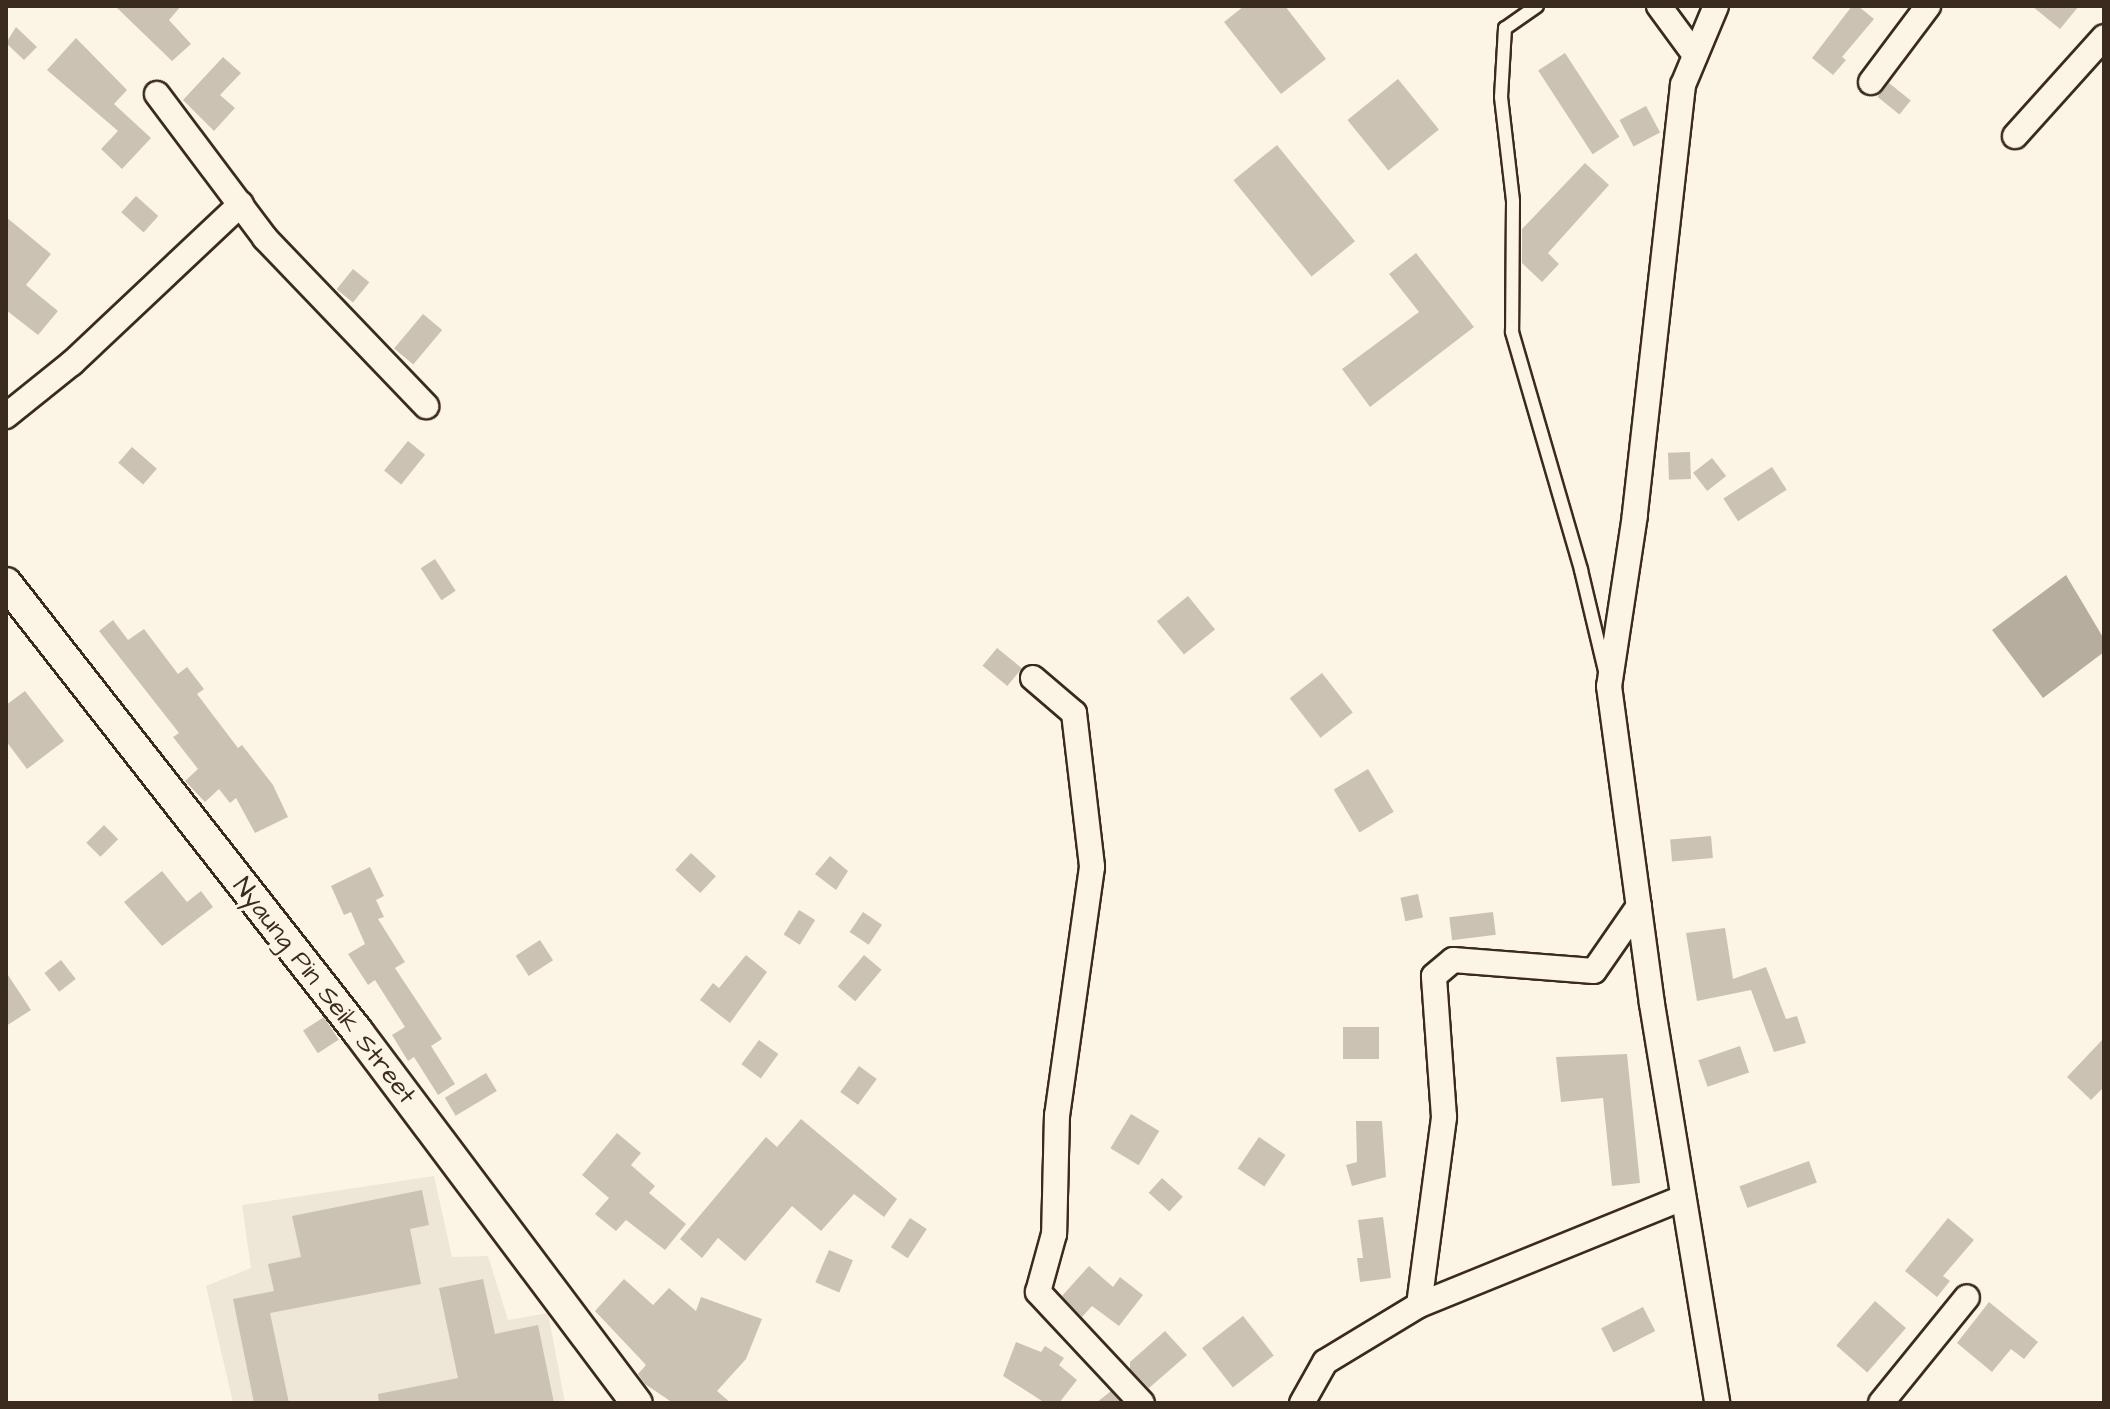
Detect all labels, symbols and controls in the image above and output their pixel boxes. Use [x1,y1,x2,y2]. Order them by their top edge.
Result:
street label: Nyaung Pin Seik Street [226,871,422,1111]

